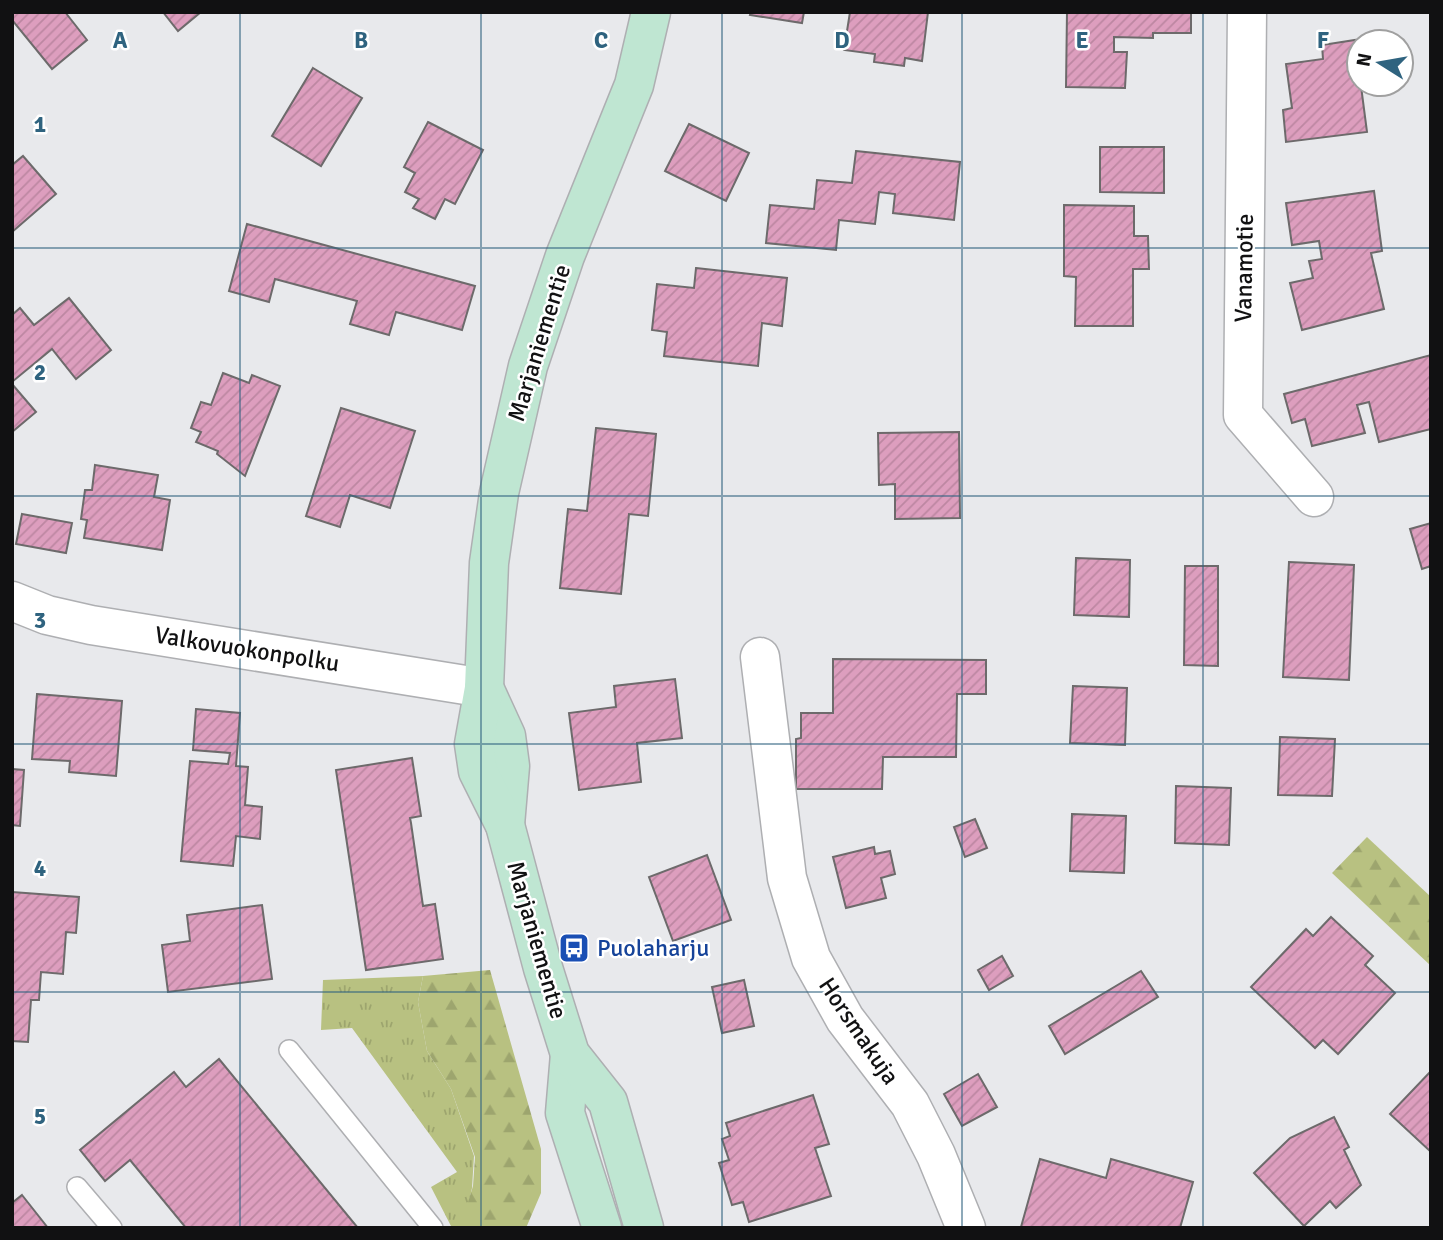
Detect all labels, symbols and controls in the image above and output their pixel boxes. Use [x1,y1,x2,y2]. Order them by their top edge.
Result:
text: A [113,26,128,55]
text: B [354,26,368,55]
text: C [594,26,608,55]
text: D [834,26,850,55]
text: E [1075,26,1089,55]
text: F [1317,26,1329,55]
north arrow [1345,28,1415,98]
text: N [1351,51,1377,69]
text: 1 [34,110,46,139]
street label: Vanamotie [1228,213,1260,323]
street label: Marjaniementie [501,261,577,425]
text: 2 [34,358,46,387]
text: 3 [34,606,46,635]
street label: Valkovuokonpolku [153,620,341,678]
text: 4 [34,854,46,883]
street label: Marjaniementie [500,858,574,1022]
bus stop icon: Puolaharju [557,931,591,965]
place label: Puolaharju [597,933,709,963]
street label: Horsmakuja [812,972,906,1090]
text: 5 [34,1102,46,1131]

